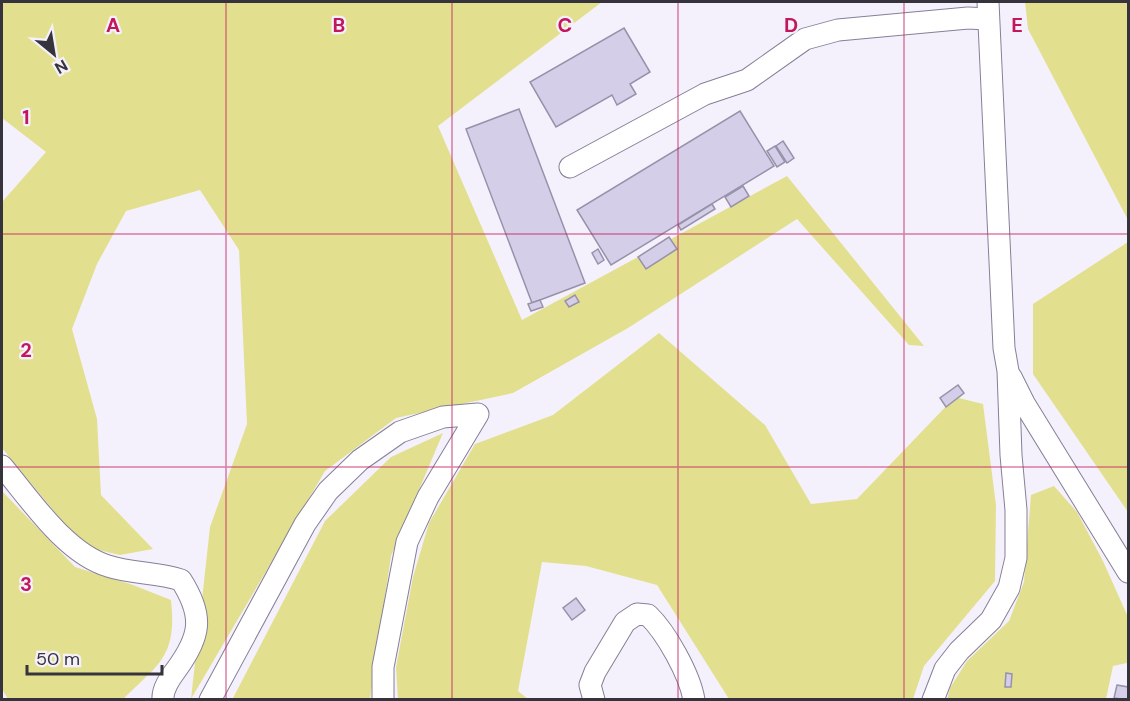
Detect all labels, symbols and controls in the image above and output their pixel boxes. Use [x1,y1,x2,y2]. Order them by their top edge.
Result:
text: A [106,12,120,38]
text: B [333,12,345,38]
text: C [558,12,572,38]
text: D [784,12,798,38]
text: E [1011,12,1023,38]
north arrow [24,24,84,84]
text: N [51,55,72,79]
text: 1 [22,104,30,130]
text: 2 [20,337,32,363]
text: 3 [20,571,32,597]
scale bar [27,638,162,676]
text: 50 m [36,647,80,671]

